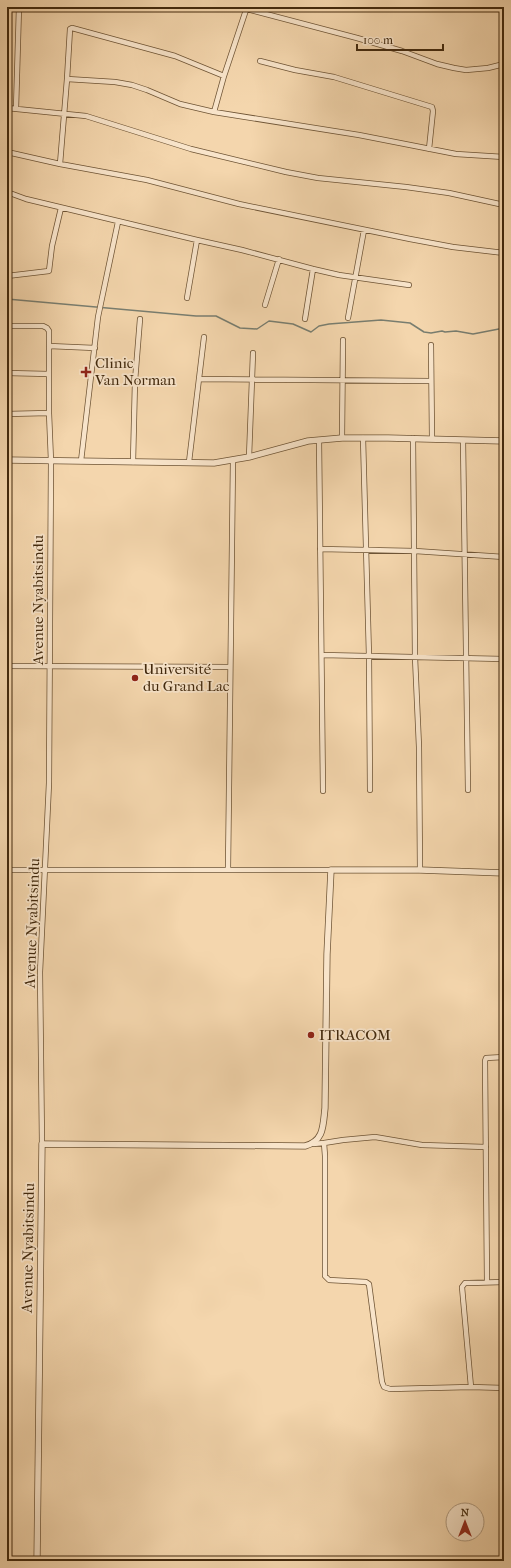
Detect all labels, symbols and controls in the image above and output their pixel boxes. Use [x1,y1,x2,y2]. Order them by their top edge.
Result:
scale bar [357,26,443,52]
text: 100 m [363,33,393,47]
place label: Clinic Van Norman [94,354,176,389]
marker: Clinic Van Norman [80,366,92,378]
street label: Avenue Nyabitsindu [29,534,47,666]
place label: Université du Grand Lac [143,660,230,695]
marker: Université du Grand Lac [130,673,140,683]
street label: Avenue Nyabitsindu [21,857,43,989]
place label: ITRACOM [319,1026,391,1044]
marker: ITRACOM [306,1030,316,1040]
street label: Avenue Nyabitsindu [18,1182,38,1314]
north arrow [445,1502,485,1542]
text: N [461,1506,470,1519]

